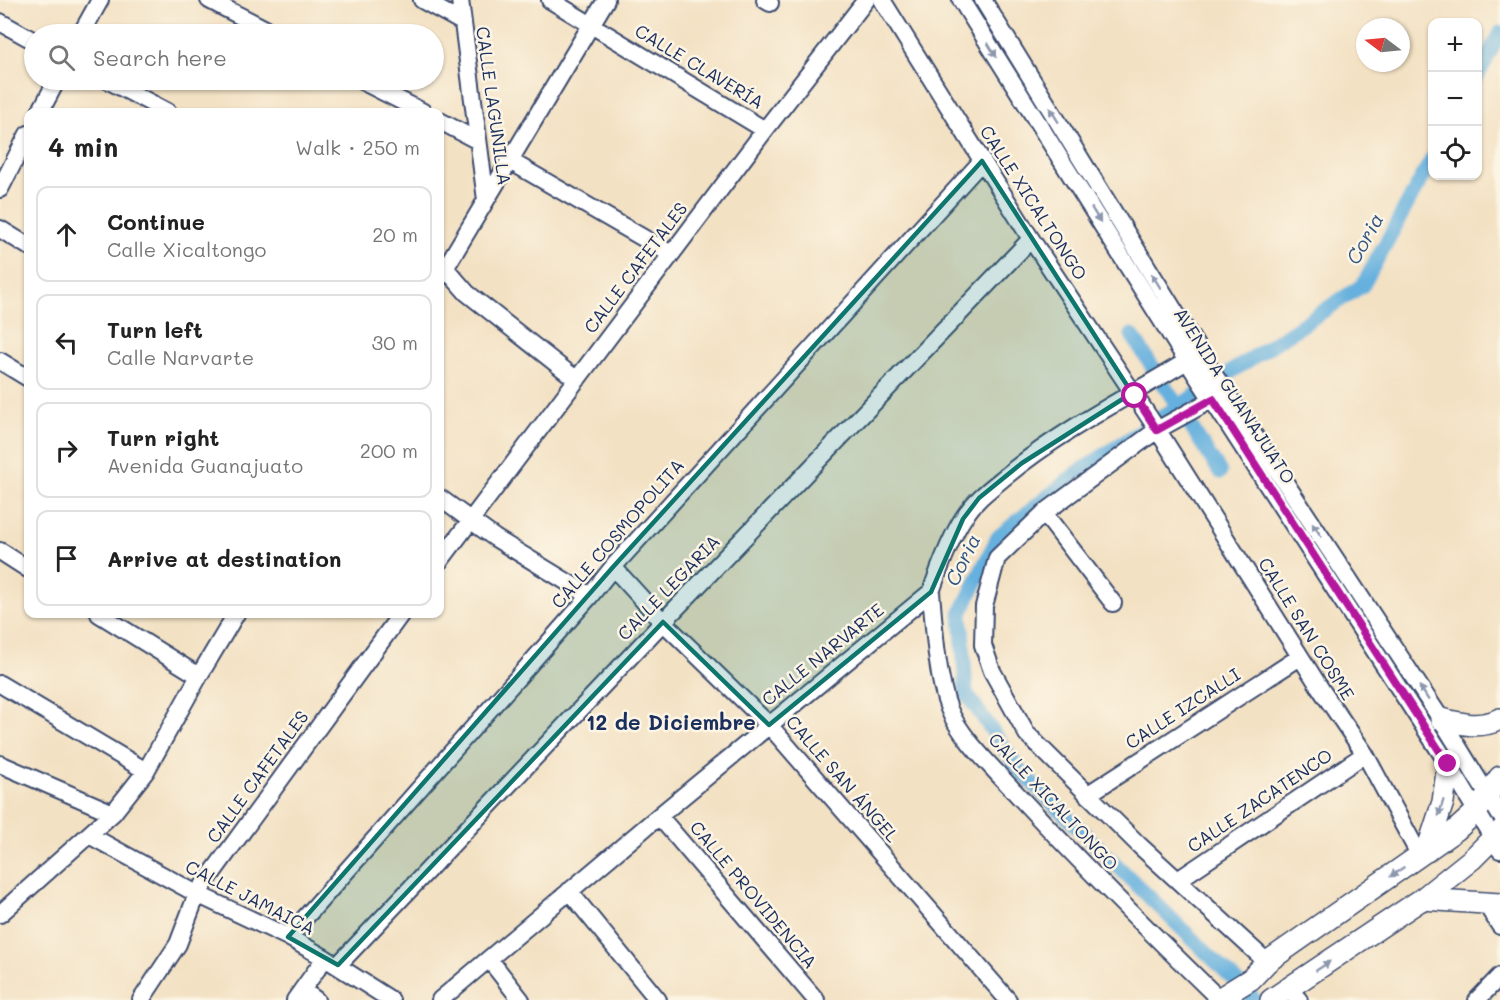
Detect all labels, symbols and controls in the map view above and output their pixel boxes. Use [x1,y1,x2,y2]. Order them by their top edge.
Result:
street label: CALLE CLAVERÍA [631,18,768,114]
north arrow [1356,18,1410,72]
map controls [1428,18,1482,180]
button: + [1428,18,1482,72]
search box [24,24,444,90]
street label: CALLE LAGUNILLA [471,25,517,187]
icon: search [45,41,78,74]
one-way arrow [987,42,998,58]
text: Search here [93,43,227,72]
button: − [1428,72,1482,126]
one-way arrow [1048,107,1059,123]
street label: CALLE XICALTONGO [975,120,1093,285]
button: locate [1428,126,1482,180]
text: 4 min [48,130,118,164]
text: Walk · 250 m [295,134,420,160]
street label: CALLE CAFETALES [578,197,692,338]
text: Continue [107,207,205,236]
one-way arrow [1090,207,1101,223]
water label: Coria [1339,208,1389,269]
icon: ahead [50,218,83,251]
text: 20 m [372,221,418,247]
text: Calle Xicaltongo [107,236,266,262]
one-way arrow [1151,273,1162,289]
street label: AVENIDA GUANAJUATO [1169,303,1301,488]
text: Turn left [107,315,203,344]
icon: left [50,326,83,359]
text: 30 m [372,329,418,355]
text: Calle Narvarte [107,344,254,370]
route start [1121,382,1147,408]
text: Turn right [107,423,219,452]
icon: right [50,434,83,467]
text: 200 m [360,437,418,463]
text: Avenida Guanajuato [107,452,303,478]
street label: CALLE COSMOPOLITA [545,453,689,613]
one-way arrow [1312,522,1323,538]
street label: CALLE LEGARIA [612,529,725,645]
water label: Coria [938,529,986,590]
icon: arrive [50,542,83,575]
text: Arrive at destination [107,544,342,573]
street label: CALLE SAN COSME [1253,553,1360,704]
street label: CALLE NARVARTE [756,597,889,711]
street label: CALLE IZCALLI [1120,662,1245,754]
one-way arrow [1419,685,1430,701]
street label: CALLE CAFETALES [201,705,313,848]
district label: 12 de Diciembre [586,708,756,735]
street label: CALLE SAN ÁNGEL [781,710,905,847]
street label: CALLE XICALTONGO [984,727,1124,875]
street label: CALLE ZACATENCO [1182,743,1337,858]
route end [1434,750,1460,776]
one-way arrow [1436,799,1445,817]
street label: CALLE PROVIDENCIA [685,816,823,973]
street label: CALLE JAMAICA [181,854,319,940]
one-way arrow [1389,865,1405,877]
one-way arrow [1314,960,1331,971]

